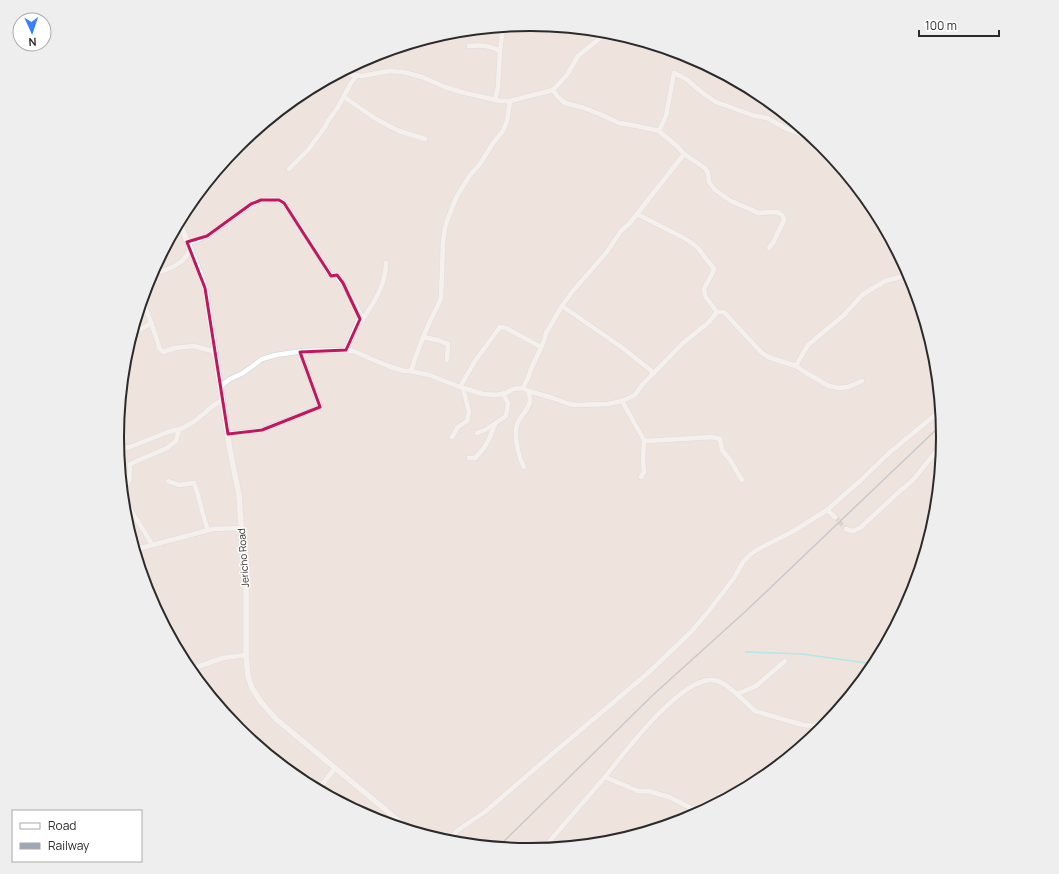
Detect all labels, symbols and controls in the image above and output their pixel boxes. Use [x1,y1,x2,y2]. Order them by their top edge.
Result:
north arrow [12,12,52,52]
scale bar [919,12,999,38]
text: 100 m [925,17,957,34]
text: N [28,35,37,50]
street label: Jericho Road [234,528,252,588]
legend [12,810,142,862]
text: Road [48,817,76,834]
text: Railway [48,837,90,854]

